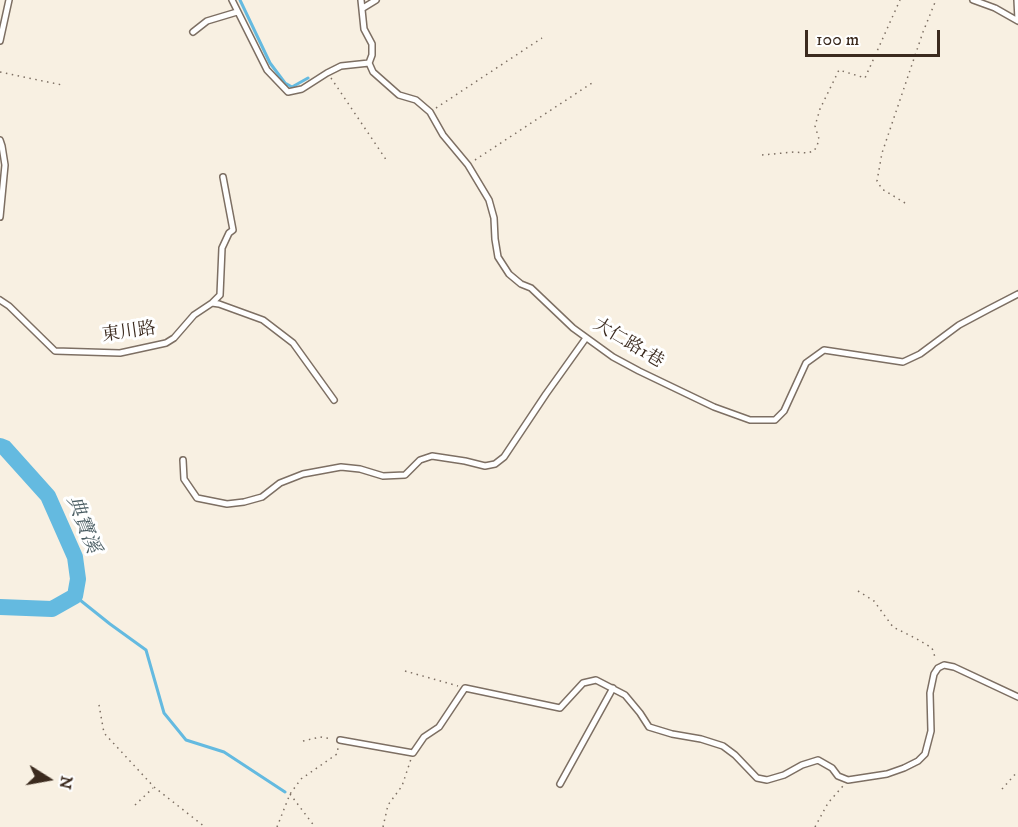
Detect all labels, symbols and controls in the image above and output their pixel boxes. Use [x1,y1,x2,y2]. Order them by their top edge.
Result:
scale bar [808,18,943,56]
text: 100 m [816,29,859,51]
street label: 大仁路1巷 [589,314,667,374]
street label: 東川路 [101,319,157,347]
water label: 典寶溪 [60,493,104,557]
north arrow [18,749,78,809]
text: N [55,774,77,791]

